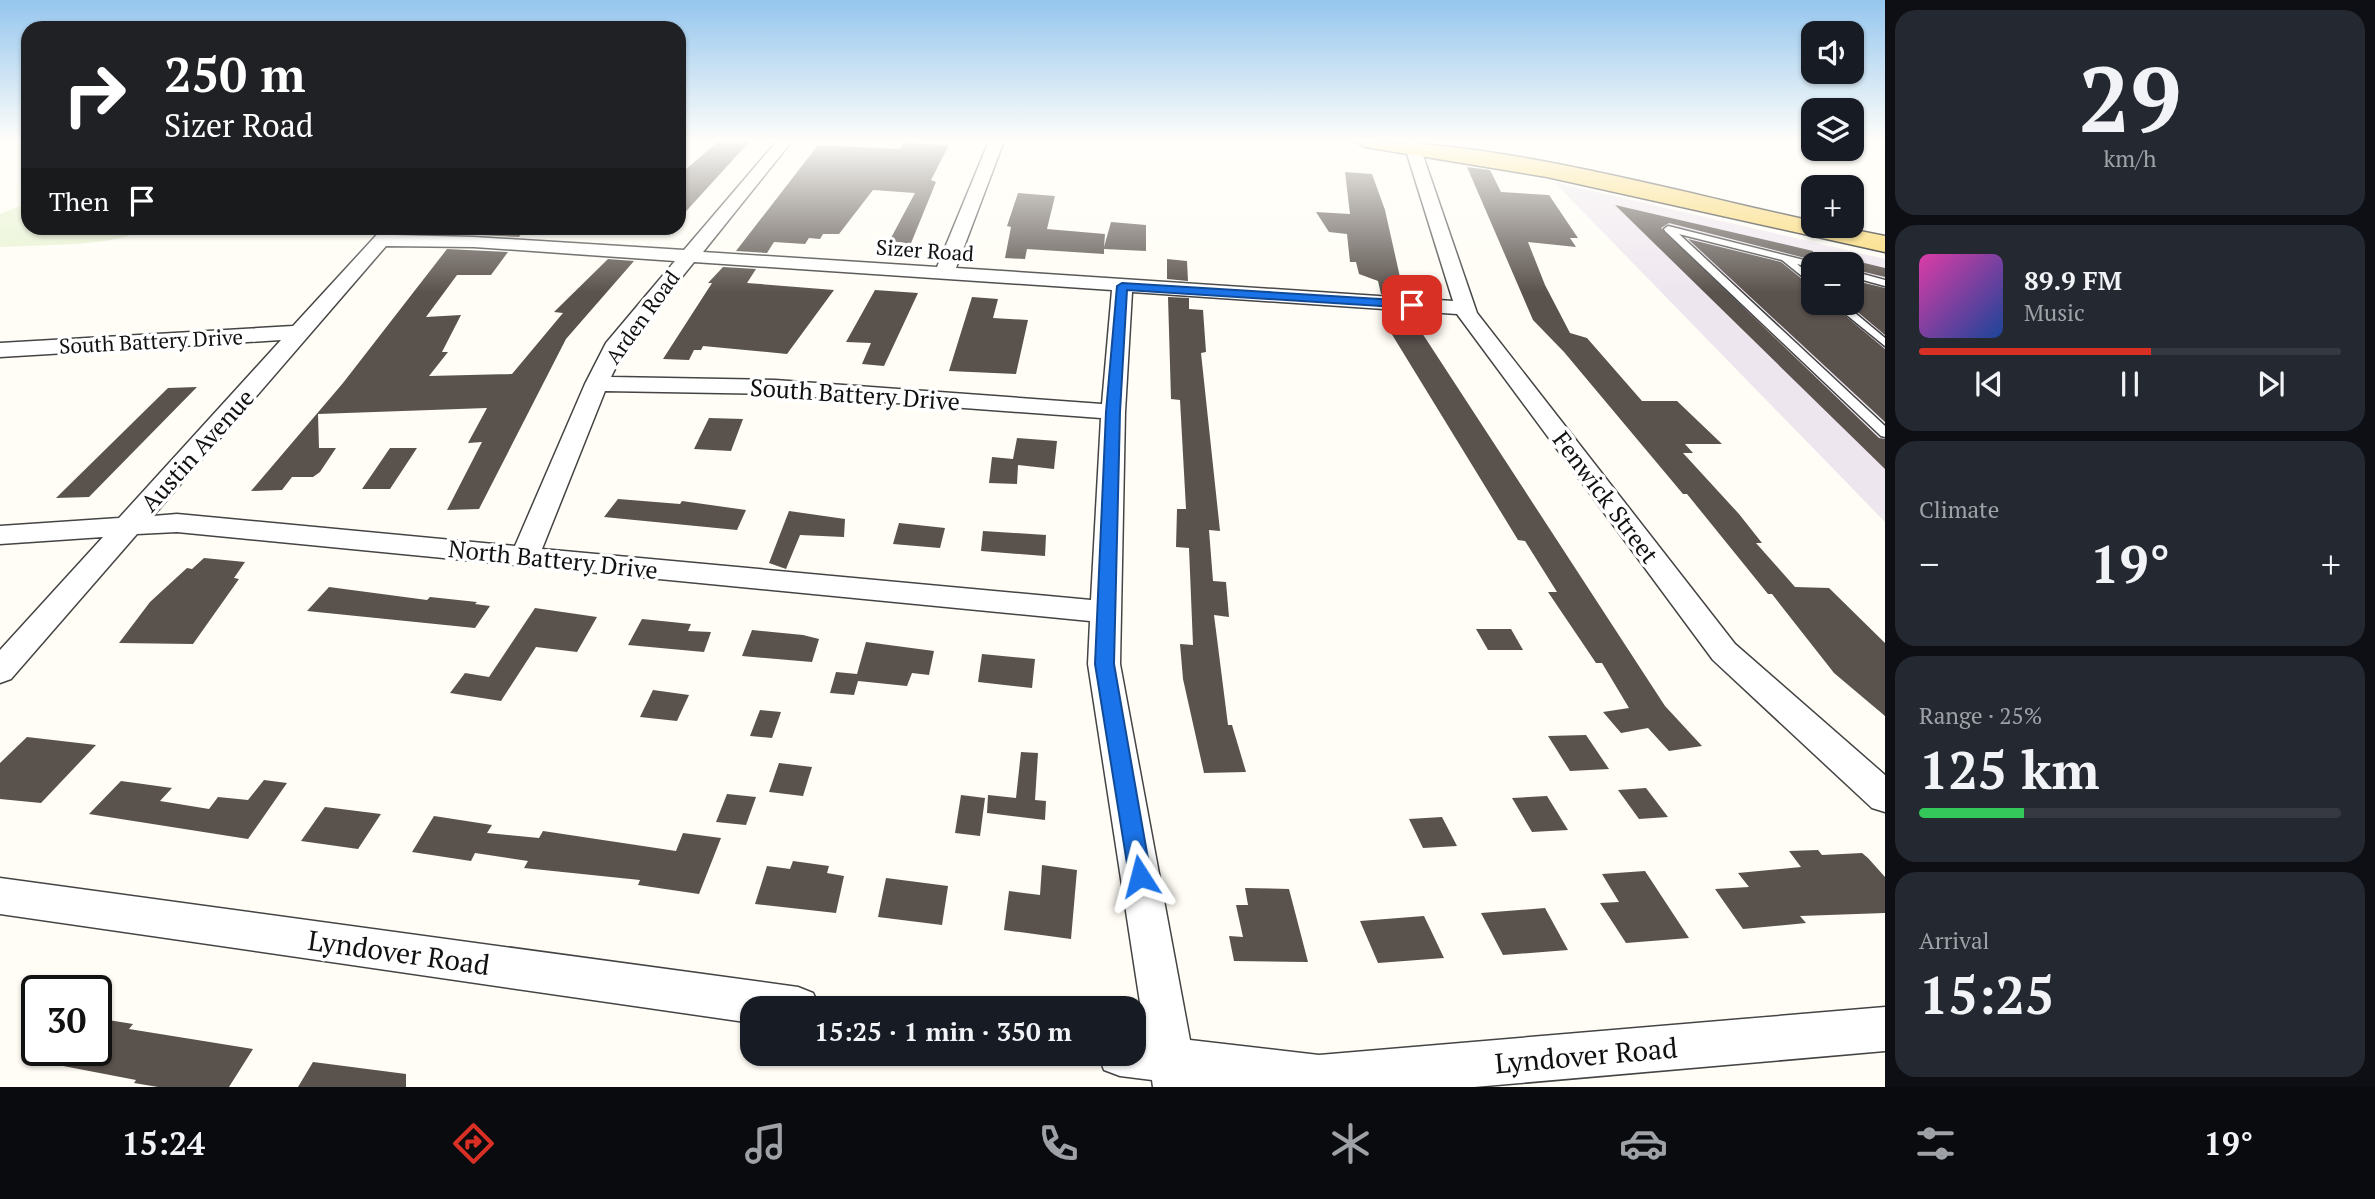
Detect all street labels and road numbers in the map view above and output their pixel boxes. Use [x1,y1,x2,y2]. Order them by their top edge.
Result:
street label: Sizer Road [875,233,975,267]
street label: Arden Road [599,264,686,369]
street label: South Battery Drive [58,322,244,360]
street label: South Battery Drive [749,371,961,417]
street label: Austin Avenue [133,382,261,518]
street label: Fenwick Street [1546,424,1666,570]
street label: North Battery Drive [447,532,659,586]
street label: Lyndover Road [306,921,492,983]
street label: Lyndover Road [1493,1029,1679,1081]

